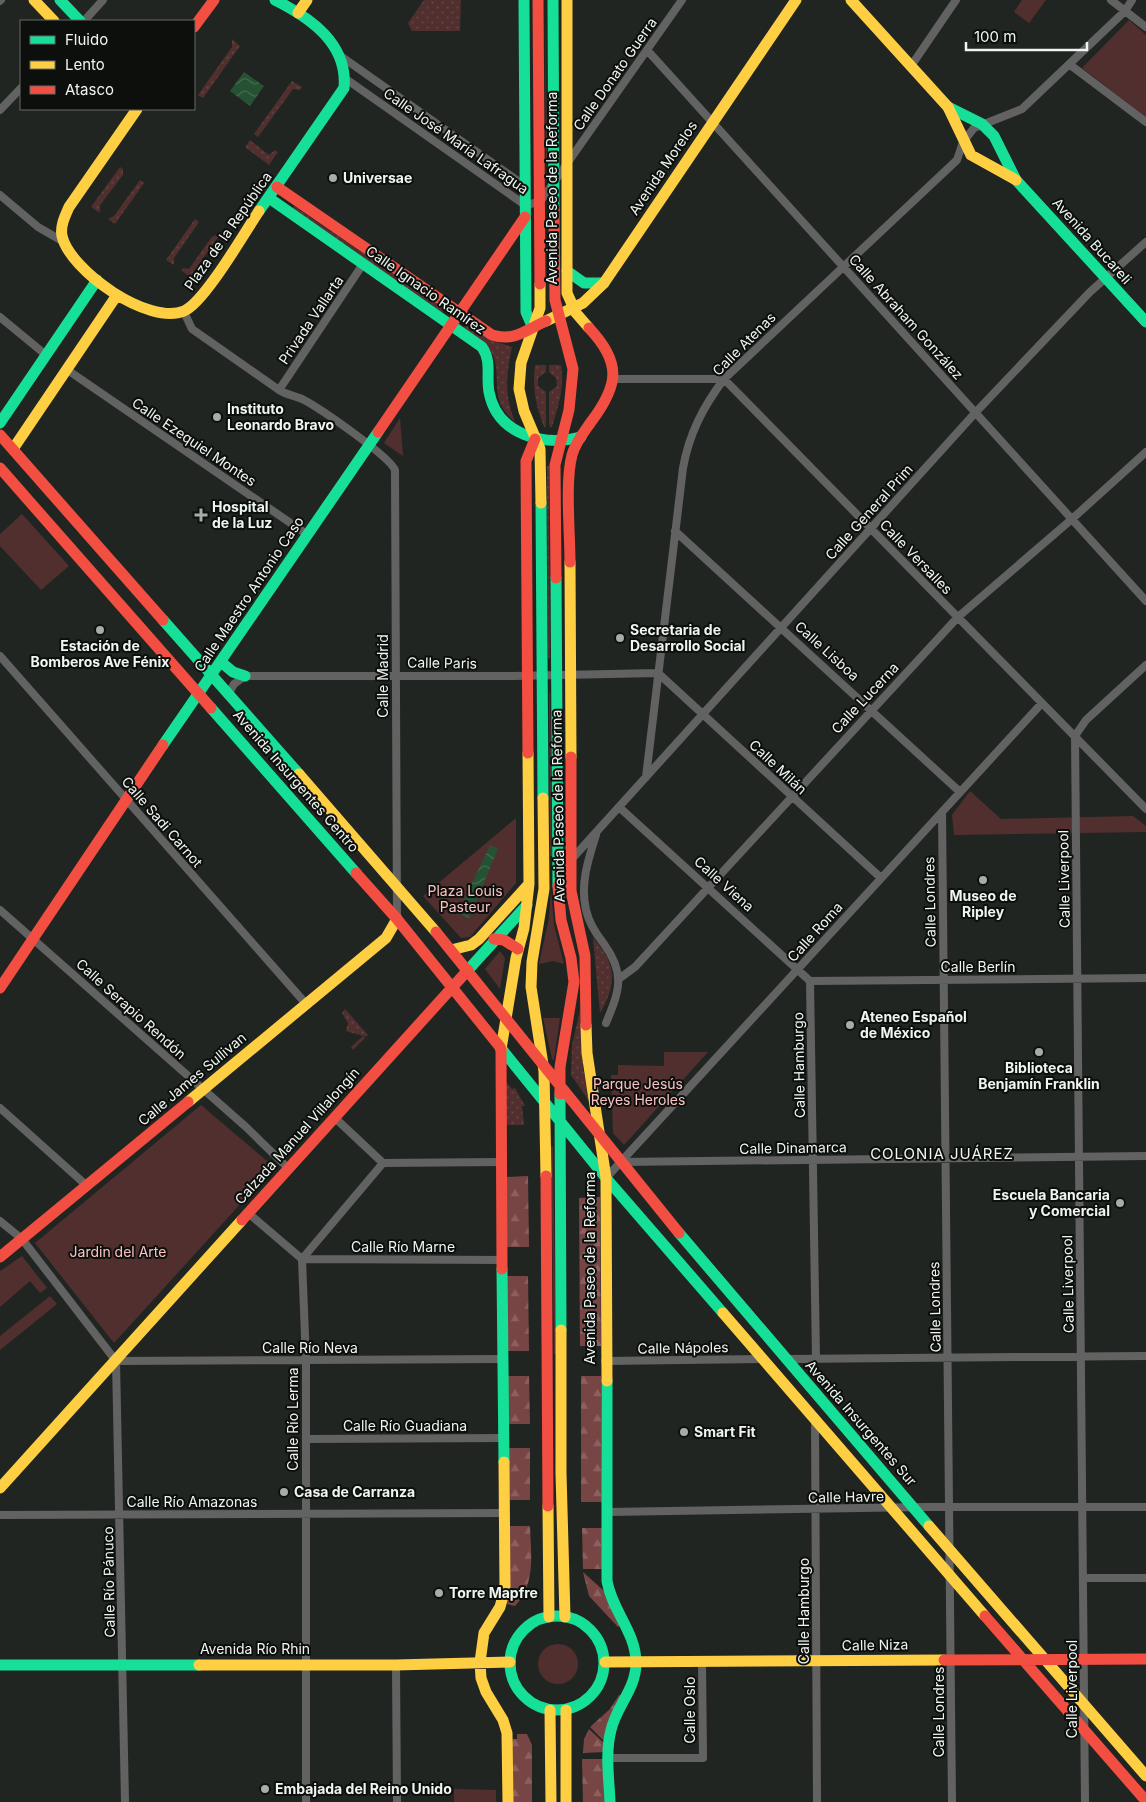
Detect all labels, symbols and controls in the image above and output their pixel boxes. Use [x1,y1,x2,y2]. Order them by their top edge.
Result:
street label: Calle Donato Guerra [569,14,660,133]
legend [20,20,195,110]
scale bar [966,20,1087,52]
text: 100 m [974,27,1016,46]
text: Fluido [65,30,108,49]
text: Lento [65,55,105,74]
text: Atasco [65,80,114,99]
street label: Calle José María Lafragua [381,84,532,197]
street label: Avenida Paseo de la Reforma [543,92,560,284]
street label: Avenida Morelos [625,117,700,218]
street label: Plaza de la República [180,168,275,293]
place label: Universae [343,169,412,186]
marker: Universae [327,172,339,184]
street label: Avenida Bucareli [1049,194,1135,287]
street label: Calle Ignacio Ramírez [363,242,489,337]
street label: Calle Abraham González [846,251,967,383]
street label: Privada Vallarta [275,272,347,367]
street label: Calle Atenas [708,308,779,379]
street label: Calle Ezequiel Montes [129,394,260,489]
place label: Instituto Leonardo Bravo [227,400,335,433]
marker: Instituto Leonardo Bravo [211,411,223,423]
street label: Calle General Prim [821,460,916,563]
place label: Hospital de la Luz [212,498,272,531]
marker: Hospital de la Luz [194,508,208,522]
street label: Calle Maestro Antonio Caso [190,513,307,675]
street label: Calle Versalles [877,516,956,597]
street label: Calle Lisboa [792,617,863,684]
place label: Secretaria de Desarrollo Social [630,621,745,654]
marker: Estación de Bomberos Ave Fénix [94,624,106,636]
marker: Secretaria de Desarrollo Social [614,632,626,644]
street label: Calle Madrid [374,634,391,718]
place label: Estación de Bomberos Ave Fénix [31,637,169,670]
street label: Calle Paris [407,653,477,672]
street label: Calle Lucerna [827,659,902,737]
street label: Avenida Insurgentes Centro [230,706,363,855]
street label: Avenida Paseo de la Reforma [547,709,568,903]
street label: Calle Milán [746,736,811,798]
street label: Calle Sadi Carnot [118,773,207,871]
street label: Calle Liverpool [1054,830,1073,928]
street label: Calle Viena [691,852,758,915]
street label: Calle Londres [920,857,939,948]
marker: Museo de Ripley [977,874,989,886]
park label: Plaza Louis Pasteur [427,882,503,915]
place label: Museo de Ripley [949,887,1017,920]
street label: Calle Roma [783,898,846,965]
street label: Calle Serapio Rendón [73,955,190,1062]
street label: Calle Berlín [941,958,1015,975]
place label: Ateneo Español de México [860,1008,967,1041]
street label: Calle Hamburgo [789,1012,808,1118]
marker: Ateneo Español de México [844,1019,856,1031]
street label: Calle James Sullivan [134,1028,249,1129]
marker: Biblioteca Benjamín Franklin [1033,1046,1045,1058]
place label: Biblioteca Benjamín Franklin [978,1059,1100,1092]
street label: Calzada Manuel Villalongín [231,1064,362,1207]
park label: Parque Jesús Reyes Heroles [591,1075,685,1108]
street label: Calle Dinamarca [739,1138,847,1157]
district label: COLONIA JUÁREZ [870,1144,1014,1163]
street label: Avenida Paseo de la Reforma [581,1172,598,1364]
place label: Escuela Bancaria y Comercial [993,1186,1110,1219]
marker: Escuela Bancaria y Comercial [1114,1197,1126,1209]
street label: Calle Liverpool [1058,1235,1077,1333]
street label: Calle Río Marne [351,1238,455,1255]
park label: Jardin del Arte [70,1243,166,1260]
street label: Calle Londres [925,1262,944,1353]
street label: Calle Nápoles [637,1338,729,1357]
street label: Calle Río Neva [262,1339,358,1356]
street label: Avenida Insurgentes Sur [802,1356,921,1489]
street label: Calle Río Lerma [284,1367,301,1471]
street label: Calle Río Guadiana [343,1417,467,1434]
place label: Smart Fit [694,1423,756,1440]
marker: Smart Fit [678,1426,690,1438]
place label: Casa de Carranza [294,1483,415,1500]
marker: Casa de Carranza [278,1486,290,1498]
street label: Calle Havre [808,1487,884,1506]
street label: Calle Río Amazonas [127,1493,257,1510]
street label: Calle Río Pánuco [99,1526,118,1638]
street label: Calle Hamburgo [795,1558,812,1664]
place label: Torre Mapfre [449,1584,538,1601]
marker: Torre Mapfre [433,1587,445,1599]
street label: Calle Niza [842,1635,908,1654]
street label: Avenida Río Rhin [200,1640,310,1657]
street label: Calle Liverpool [1063,1640,1080,1738]
street label: Calle Londres [930,1667,947,1757]
street label: Calle Oslo [681,1677,698,1743]
place label: Embajada del Reino Unido [275,1780,452,1797]
marker: Embajada del Reino Unido [259,1783,271,1795]

